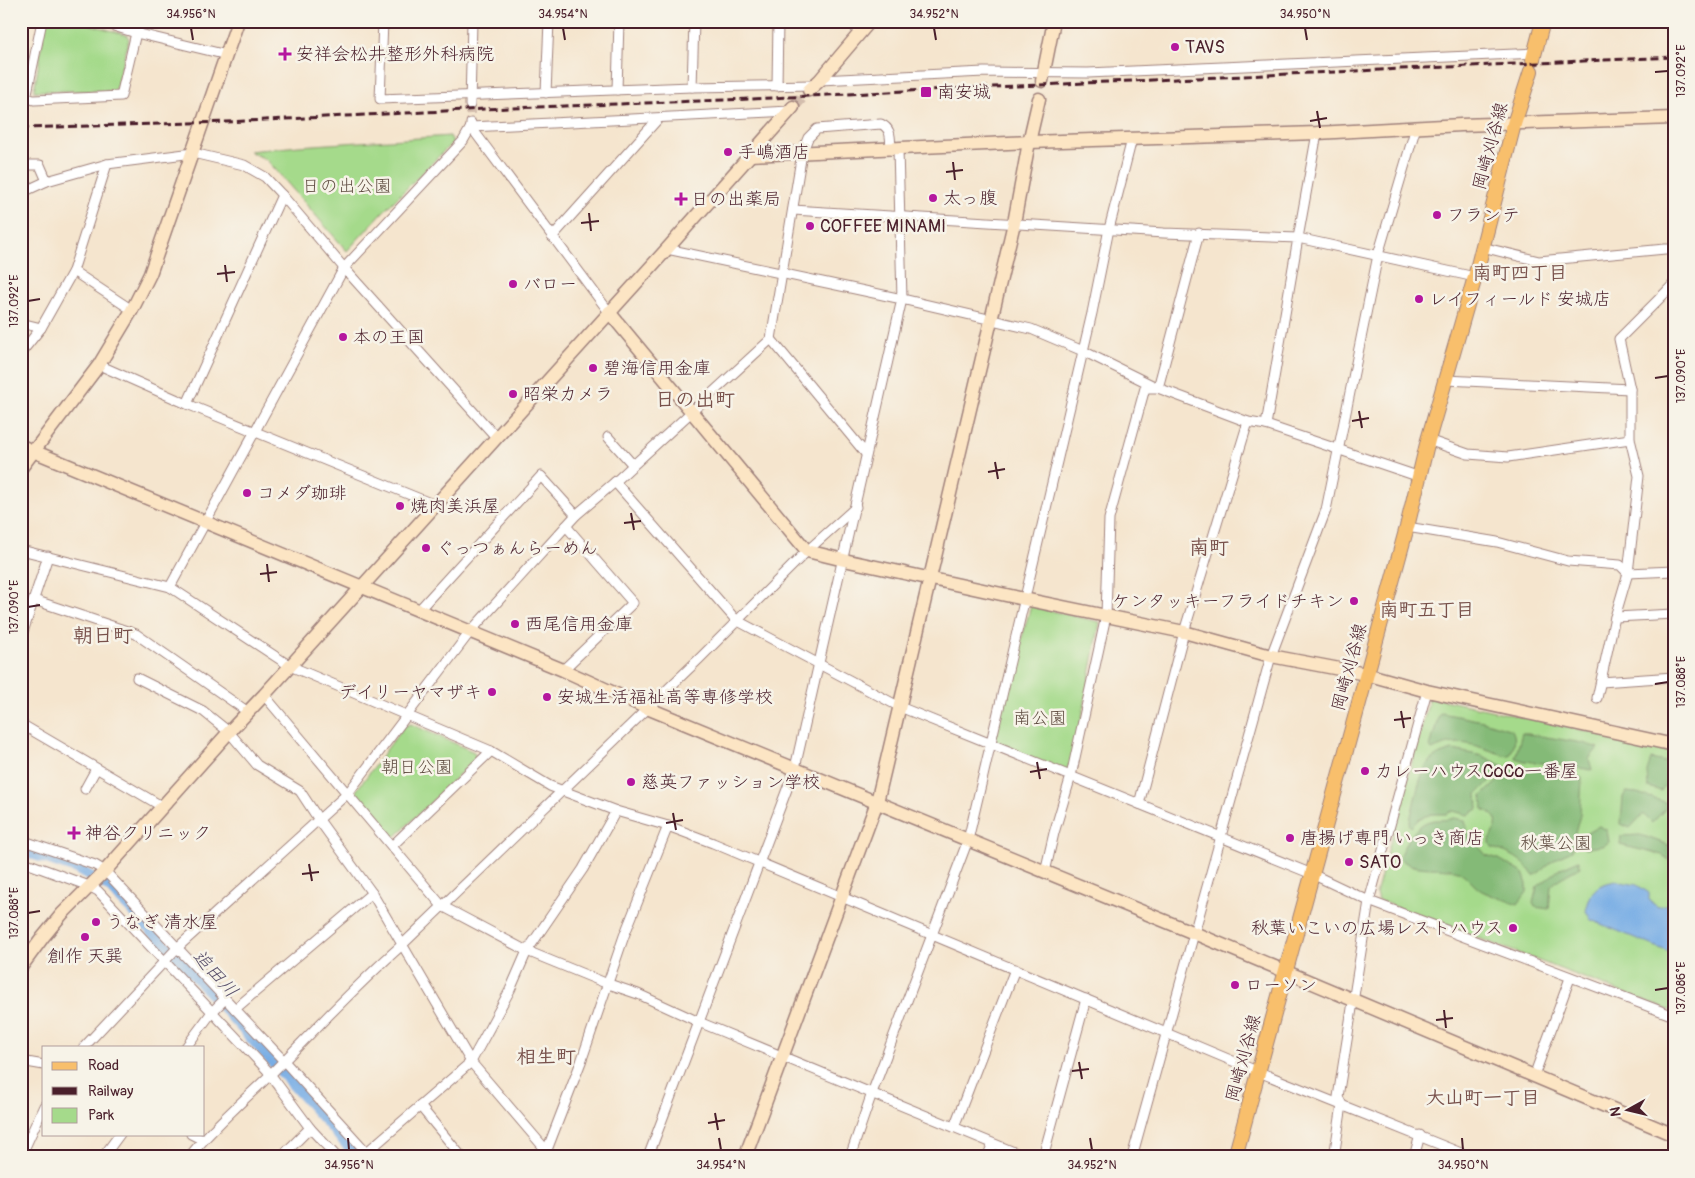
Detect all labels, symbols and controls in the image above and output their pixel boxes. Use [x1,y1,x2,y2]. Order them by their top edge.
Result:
text: 34.956°N [166,7,216,22]
text: 34.954°N [538,7,588,22]
text: 34.952°N [909,7,959,22]
text: 34.950°N [1280,7,1330,22]
place label: TAVS [1185,36,1225,59]
marker: TAVS [1169,41,1181,53]
place label: 安祥会松井整形外科病院 [296,43,494,66]
text: 137.092°E [1674,45,1689,97]
marker: 安祥会松井整形外科病院 [278,47,292,61]
place label: 南安城 [937,81,991,104]
marker: 南安城 [919,85,933,99]
street label: 岡崎刈谷線 [1468,100,1513,193]
place label: 手嶋酒店 [738,141,810,164]
marker: 手嶋酒店 [722,146,734,158]
park label: 日の出公園 [302,175,392,198]
place label: 太っ腹 [943,187,997,210]
place label: 日の出薬局 [691,188,781,211]
marker: 太っ腹 [927,192,939,204]
marker: 日の出薬局 [675,193,687,205]
place label: フランテ [1447,204,1520,227]
marker: フランテ [1431,209,1443,221]
place label: COFFEE MINAMI [820,215,946,238]
marker: COFFEE MINAMI [804,220,816,232]
district label: 南町四丁目 [1472,261,1568,285]
place label: バロー [523,273,577,296]
text: 137.092°E [7,275,22,327]
marker: バロー [507,278,519,290]
place label: レイフィールド 安城店 [1429,288,1611,311]
marker: レイフィールド 安城店 [1413,293,1425,305]
place label: 本の王国 [353,326,425,349]
marker: 本の王国 [337,331,349,343]
text: 137.090°E [1674,349,1689,403]
place label: 碧海信用金庫 [603,357,711,380]
marker: 碧海信用金庫 [587,362,599,374]
place label: 昭栄カメラ [523,383,613,406]
district label: 日の出町 [655,387,735,412]
marker: 昭栄カメラ [507,388,519,400]
place label: コメダ珈琲 [257,482,347,505]
marker: コメダ珈琲 [241,487,253,499]
place label: 焼肉美浜屋 [410,495,500,518]
marker: 焼肉美浜屋 [394,500,406,512]
district label: 南町 [1189,535,1229,560]
place label: ぐっつぁんらーめん [436,537,598,560]
marker: ぐっつぁんらーめん [420,542,432,554]
text: 137.090°E [7,580,22,634]
place label: ケンタッキーフライドチキン [1112,590,1344,613]
marker: ケンタッキーフライドチキン [1348,595,1360,607]
district label: 南町五丁目 [1379,598,1475,622]
place label: 西尾信用金庫 [525,613,633,636]
marker: 西尾信用金庫 [509,618,521,630]
street label: 岡崎刈谷線 [1327,621,1372,714]
district label: 朝日町 [73,623,133,648]
text: 137.088°E [1674,656,1689,708]
place label: デイリーヤマザキ [339,681,482,704]
marker: デイリーヤマザキ [486,686,498,698]
place label: 安城生活福祉高等専修学校 [557,686,773,709]
marker: 安城生活福祉高等専修学校 [541,691,553,703]
park label: 南公園 [1013,707,1067,730]
park label: 朝日公園 [381,756,453,779]
place label: カレーハウスCoCo一番屋 [1375,760,1578,783]
marker: カレーハウスCoCo一番屋 [1359,765,1371,777]
place label: 慈英ファッション学校 [641,771,820,794]
marker: 慈英ファッション学校 [625,776,637,788]
place label: 神谷クリニック [85,822,211,845]
marker: 神谷クリニック [67,826,81,840]
place label: 唐揚げ専門 いっき商店 [1300,827,1484,850]
marker: 唐揚げ専門 いっき商店 [1284,832,1296,844]
park label: 秋葉公園 [1520,832,1592,855]
place label: SATO [1359,851,1401,874]
marker: SATO [1343,856,1355,868]
text: 137.088°E [7,887,22,939]
place label: うなぎ 清水屋 [106,911,218,934]
marker: うなぎ 清水屋 [90,916,102,928]
place label: 秋葉いこいの広場レストハウス [1251,917,1503,940]
marker: 秋葉いこいの広場レストハウス [1507,922,1519,934]
marker: 創作 天巽 [79,931,91,943]
water label: 追田川 [187,944,243,1003]
place label: 創作 天巽 [47,945,123,968]
text: 137.086°E [1674,961,1689,1015]
place label: ローソン [1245,974,1317,997]
marker: ローソン [1229,979,1241,991]
street label: 岡崎刈谷線 [1221,1012,1266,1105]
district label: 相生町 [516,1044,576,1069]
legend [42,1046,205,1136]
text: Road [88,1056,119,1075]
text: Railway [88,1082,134,1101]
district label: 大山町一丁目 [1426,1086,1540,1110]
north arrow [1602,1086,1652,1136]
text: Park [88,1106,115,1125]
text: N [1607,1106,1625,1118]
text: 34.956°N [324,1158,374,1173]
text: 34.954°N [696,1158,746,1173]
text: 34.952°N [1067,1158,1117,1173]
text: 34.950°N [1438,1158,1488,1173]

